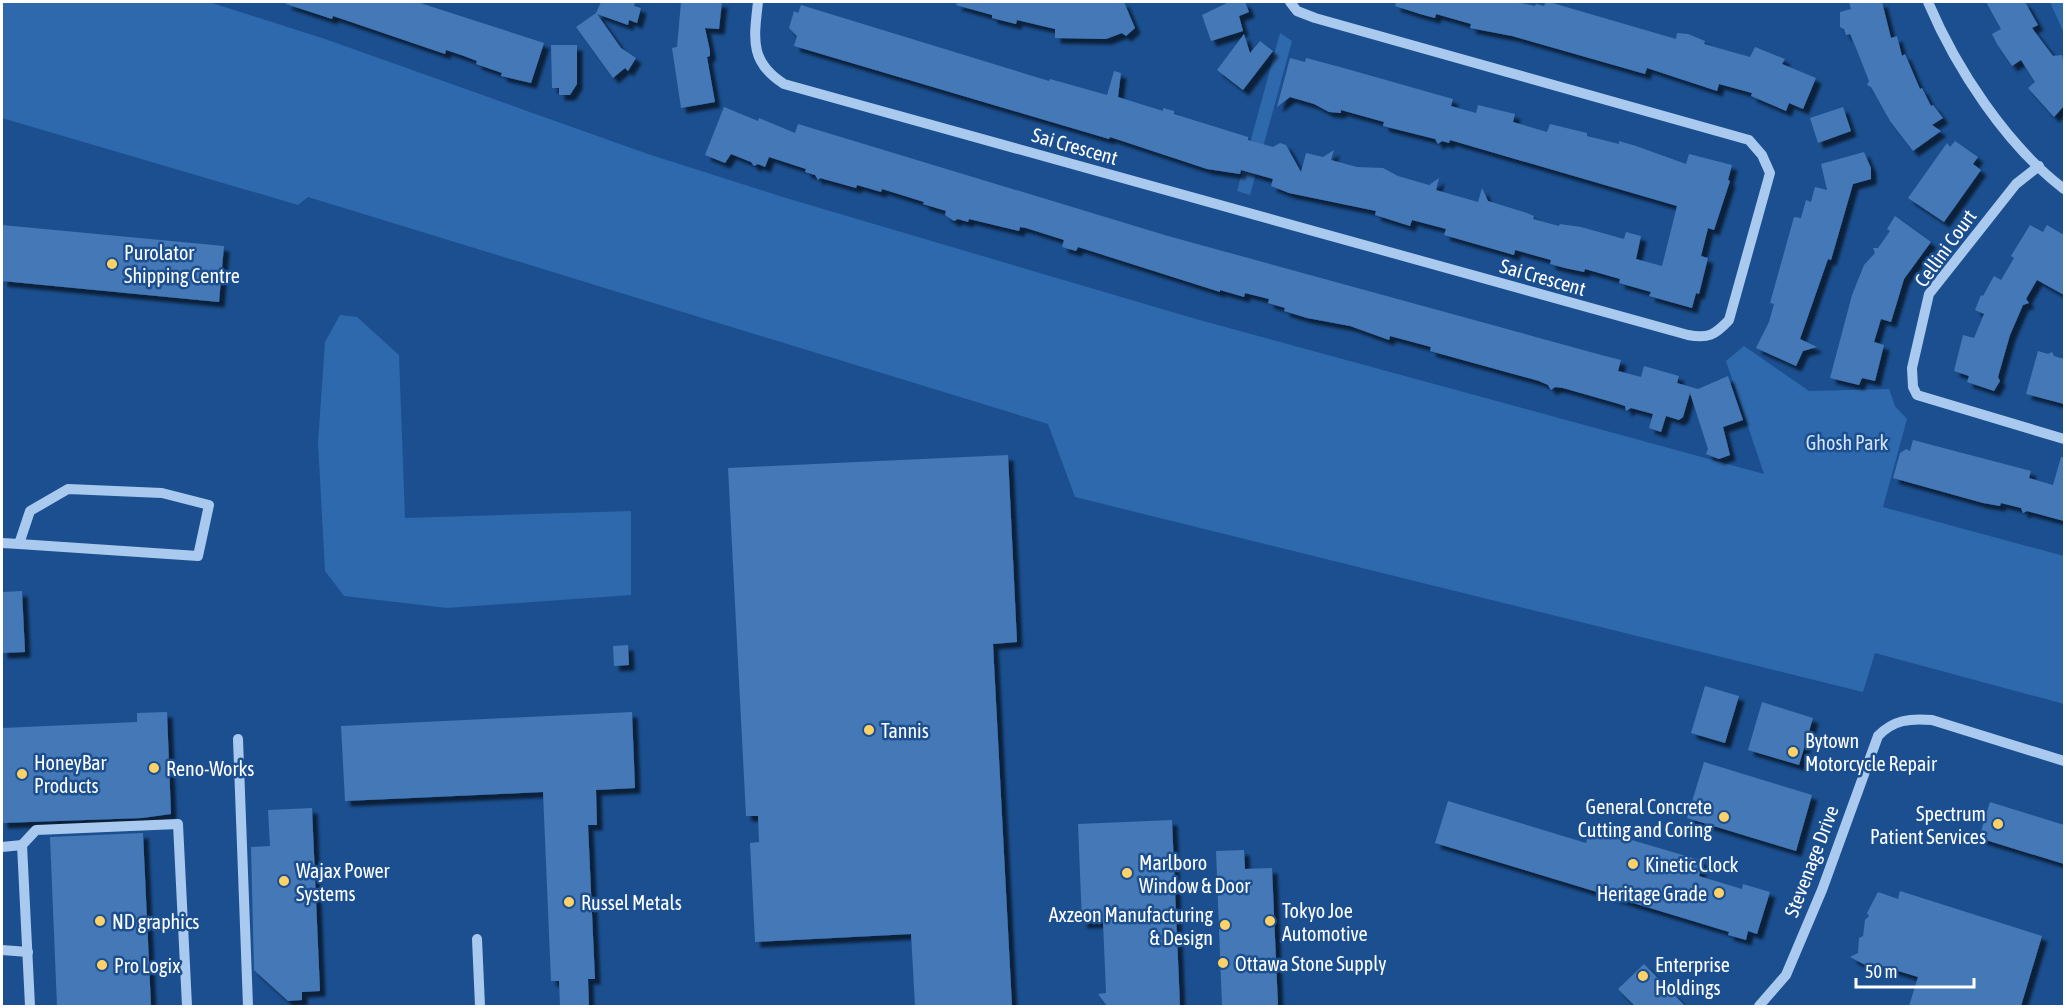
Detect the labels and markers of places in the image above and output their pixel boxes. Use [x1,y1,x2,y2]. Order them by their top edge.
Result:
place label: Purolator Shipping Centre [124,241,240,287]
marker: Purolator Shipping Centre [105,257,119,271]
place label: Tannis [881,719,929,742]
marker: Tannis [862,723,876,737]
place label: Bytown Motorcycle Repair [1805,729,1938,775]
marker: Bytown Motorcycle Repair [1786,745,1800,759]
place label: HoneyBar Products [34,751,108,797]
place label: Reno-Works [166,757,254,780]
marker: Reno-Works [147,761,161,775]
marker: HoneyBar Products [15,767,29,781]
place label: General Concrete Cutting and Coring [1578,795,1712,841]
place label: Spectrum Patient Services [1870,802,1986,848]
marker: General Concrete Cutting and Coring [1717,810,1731,824]
marker: Spectrum Patient Services [1991,817,2005,831]
place label: Marlboro Window & Door [1139,851,1251,897]
place label: Kinetic Clock [1645,853,1739,876]
marker: Kinetic Clock [1626,857,1640,871]
place label: Wajax Power Systems [296,859,391,905]
marker: Marlboro Window & Door [1120,866,1134,880]
marker: Wajax Power Systems [277,874,291,888]
place label: Heritage Grade [1597,882,1707,905]
marker: Heritage Grade [1712,886,1726,900]
place label: Russel Metals [581,891,682,914]
marker: Russel Metals [562,895,576,909]
place label: Tokyo Joe Automotive [1282,899,1368,945]
place label: Axzeon Manufacturing & Design [1049,903,1213,949]
place label: ND graphics [112,910,199,933]
marker: ND graphics [93,914,107,928]
marker: Tokyo Joe Automotive [1263,914,1277,928]
marker: Axzeon Manufacturing & Design [1218,918,1232,932]
place label: Ottawa Stone Supply [1235,952,1387,975]
place label: Enterprise Holdings [1655,953,1730,999]
place label: Pro Logix [114,954,180,977]
marker: Ottawa Stone Supply [1216,956,1230,970]
marker: Pro Logix [95,958,109,972]
marker: Enterprise Holdings [1636,969,1650,983]

